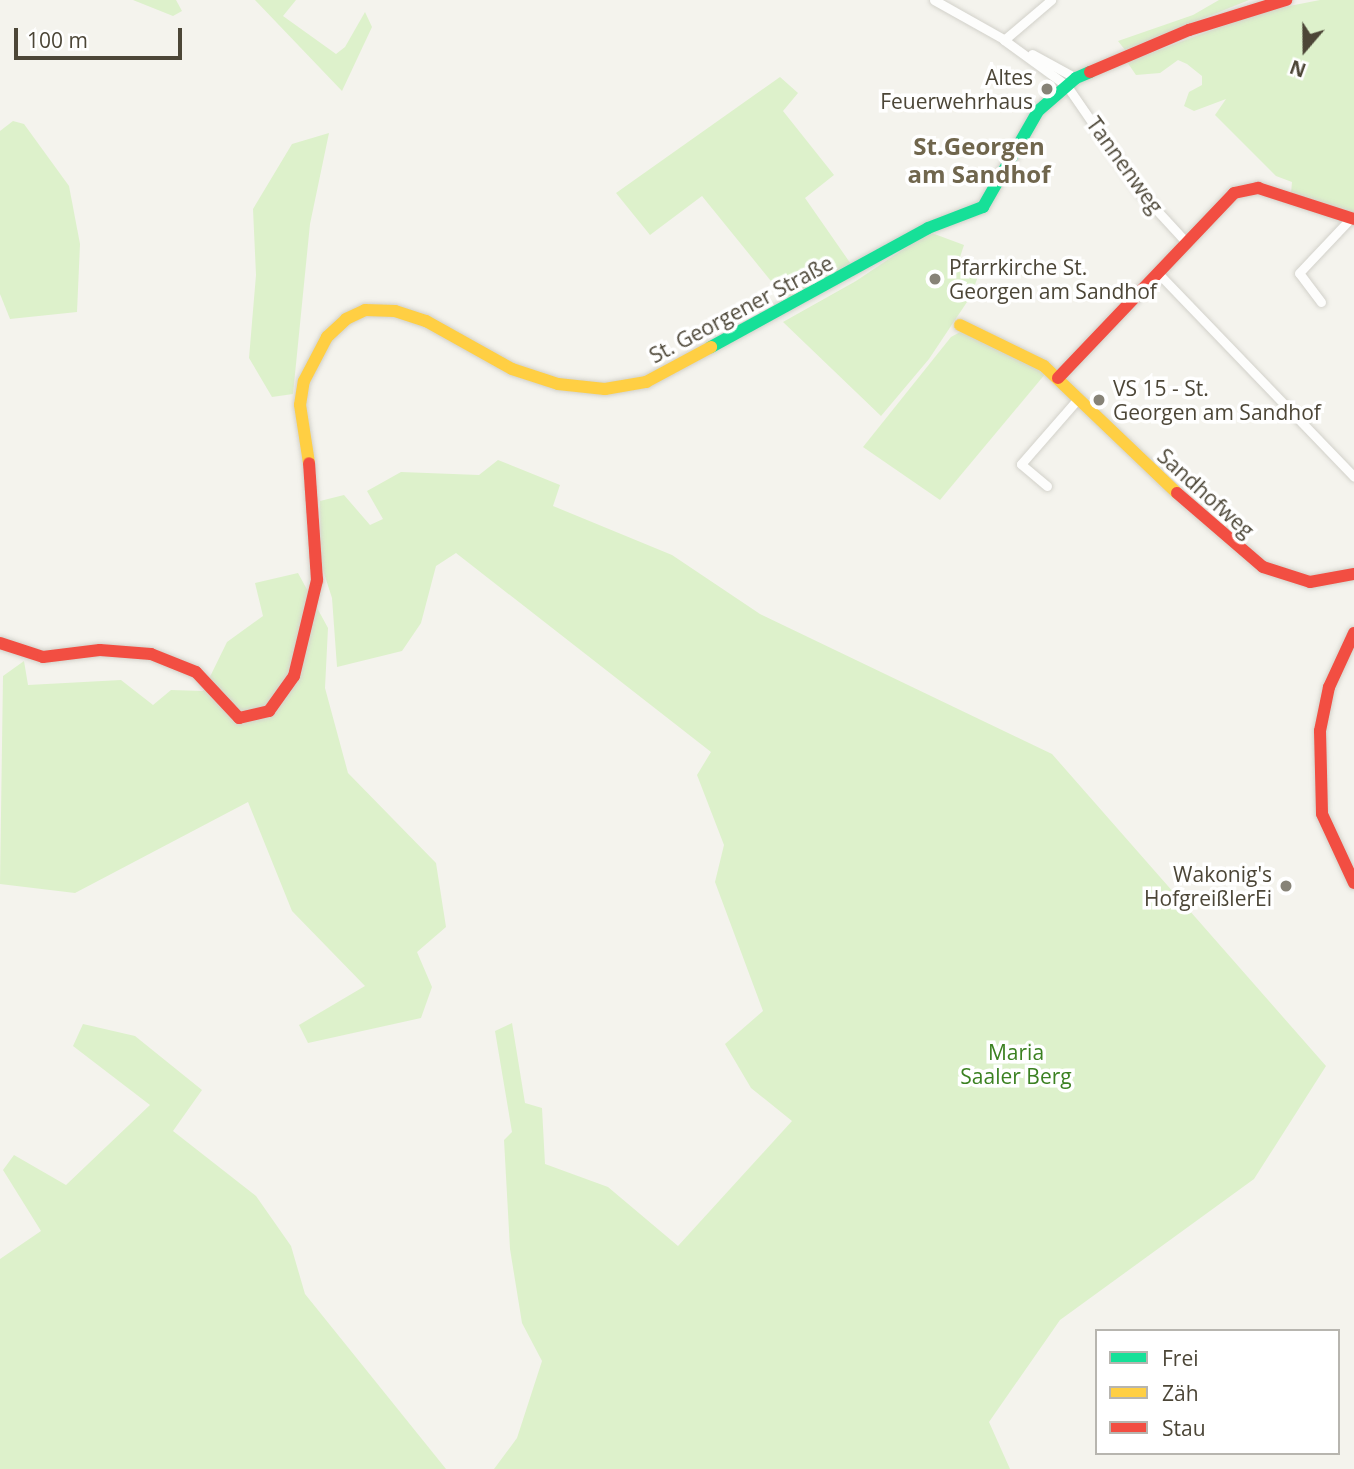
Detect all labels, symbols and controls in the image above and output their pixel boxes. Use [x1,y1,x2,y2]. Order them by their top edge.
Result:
scale bar [18,14,186,58]
north arrow [1270,14,1340,84]
text: 100 m [27,26,88,54]
text: N [1286,54,1310,84]
place label: Altes Feuerwehrhaus [880,64,1033,114]
marker: Altes Feuerwehrhaus [1039,81,1055,97]
street label: Tannenweg [1082,112,1168,218]
district label: St.Georgen am Sandhof [908,132,1050,188]
street label: St. Georgener Straße [645,250,837,368]
place label: Pfarrkirche St. Georgen am Sandhof [949,254,1157,304]
marker: Pfarrkirche St. Georgen am Sandhof [927,271,943,287]
place label: VS 15 - St. Georgen am Sandhof [1113,375,1321,425]
marker: VS 15 - St. Georgen am Sandhof [1091,392,1107,408]
street label: Sandhofweg [1153,443,1259,543]
place label: Wakonig's HofgreißlerEi [1144,861,1272,911]
marker: Wakonig's HofgreißlerEi [1278,878,1294,894]
park label: Maria Saaler Berg [960,1039,1072,1089]
legend [1095,1329,1340,1455]
text: Frei [1162,1344,1199,1372]
text: Zäh [1162,1379,1199,1407]
text: Stau [1162,1414,1206,1442]

